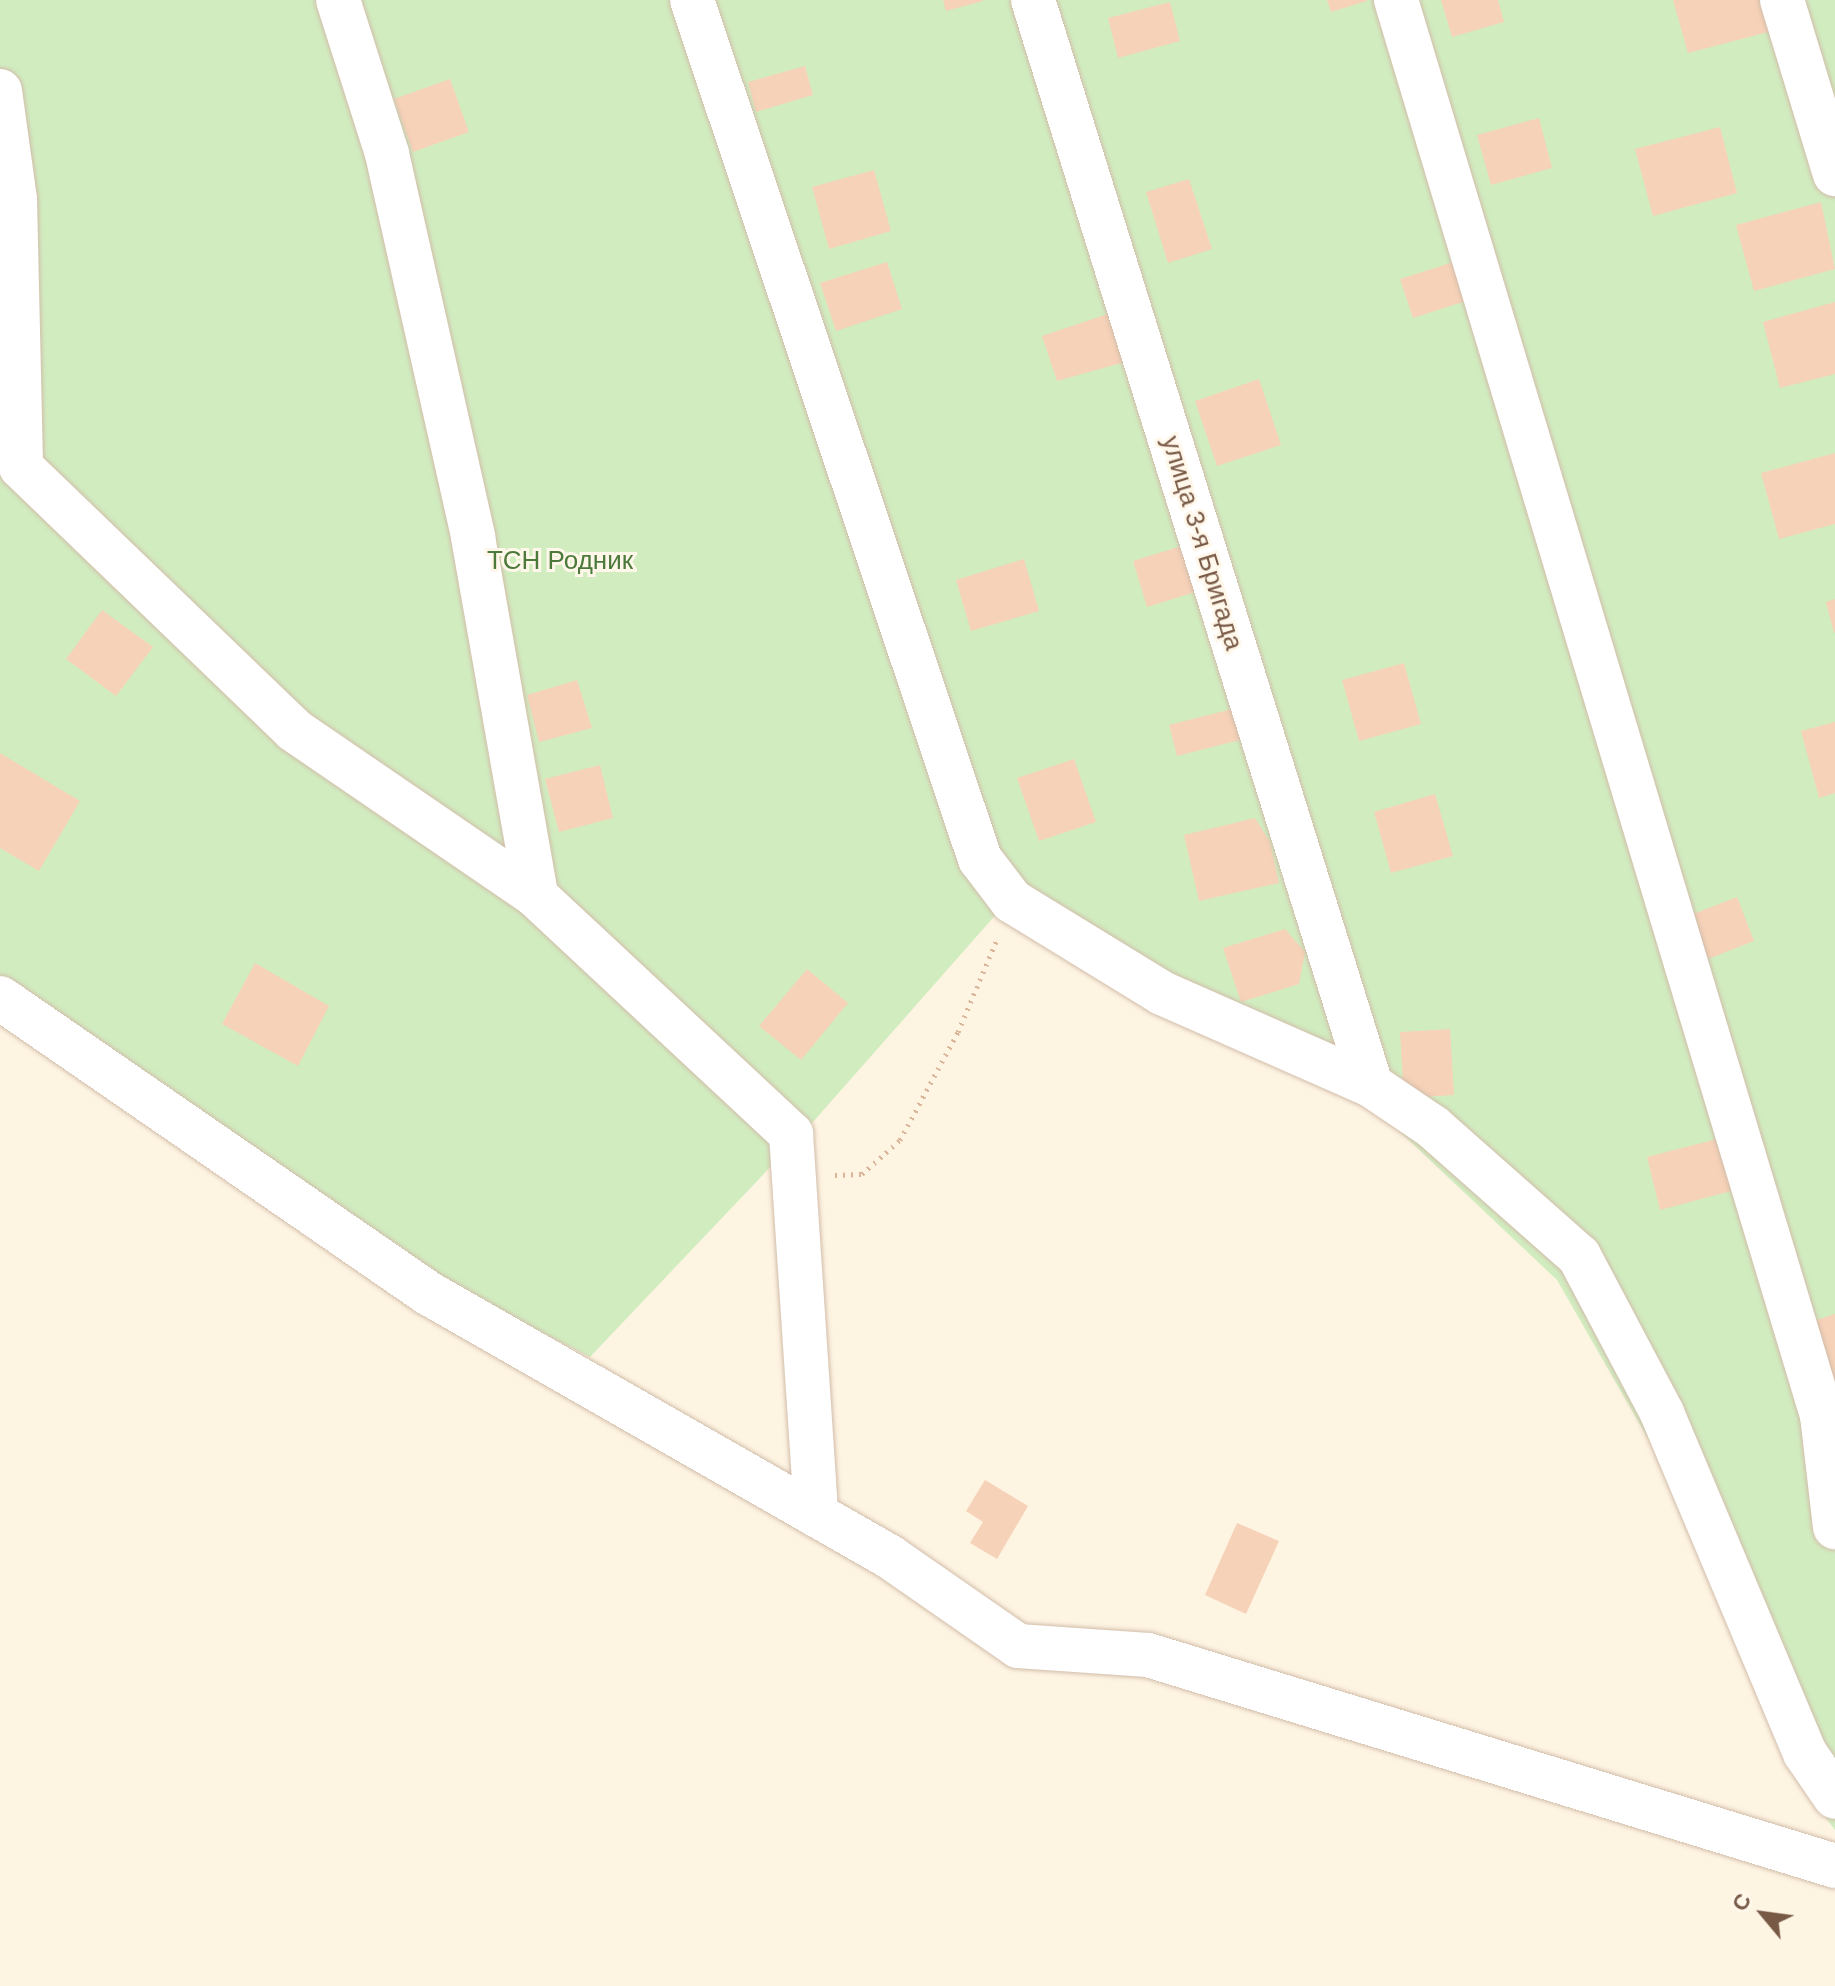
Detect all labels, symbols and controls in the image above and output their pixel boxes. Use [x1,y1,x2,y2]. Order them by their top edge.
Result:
street label: улица 3-я Бригада [1155,432,1249,654]
park label: ТСН Родник [487,545,633,577]
north arrow [1723,1874,1803,1954]
text: С [1727,1889,1756,1915]

